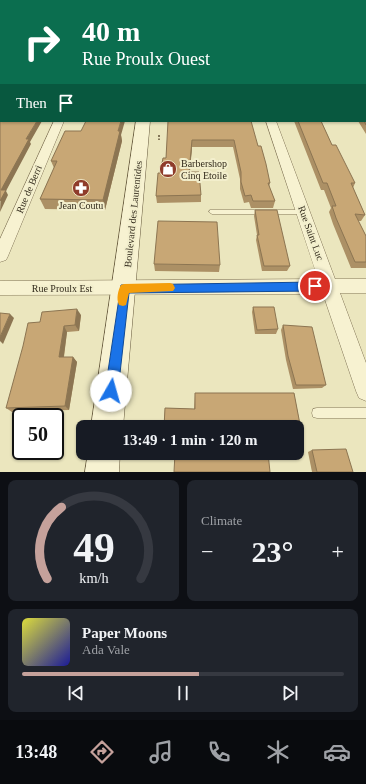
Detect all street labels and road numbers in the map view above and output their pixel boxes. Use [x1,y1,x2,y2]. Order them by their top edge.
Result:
street label: Boulevard des Laurentides [122,160,144,268]
street label: Rue de Berri [14,163,44,215]
street label: Rue Saint Luc [296,204,326,262]
street label: Rue Proulx Est [32,283,92,294]

